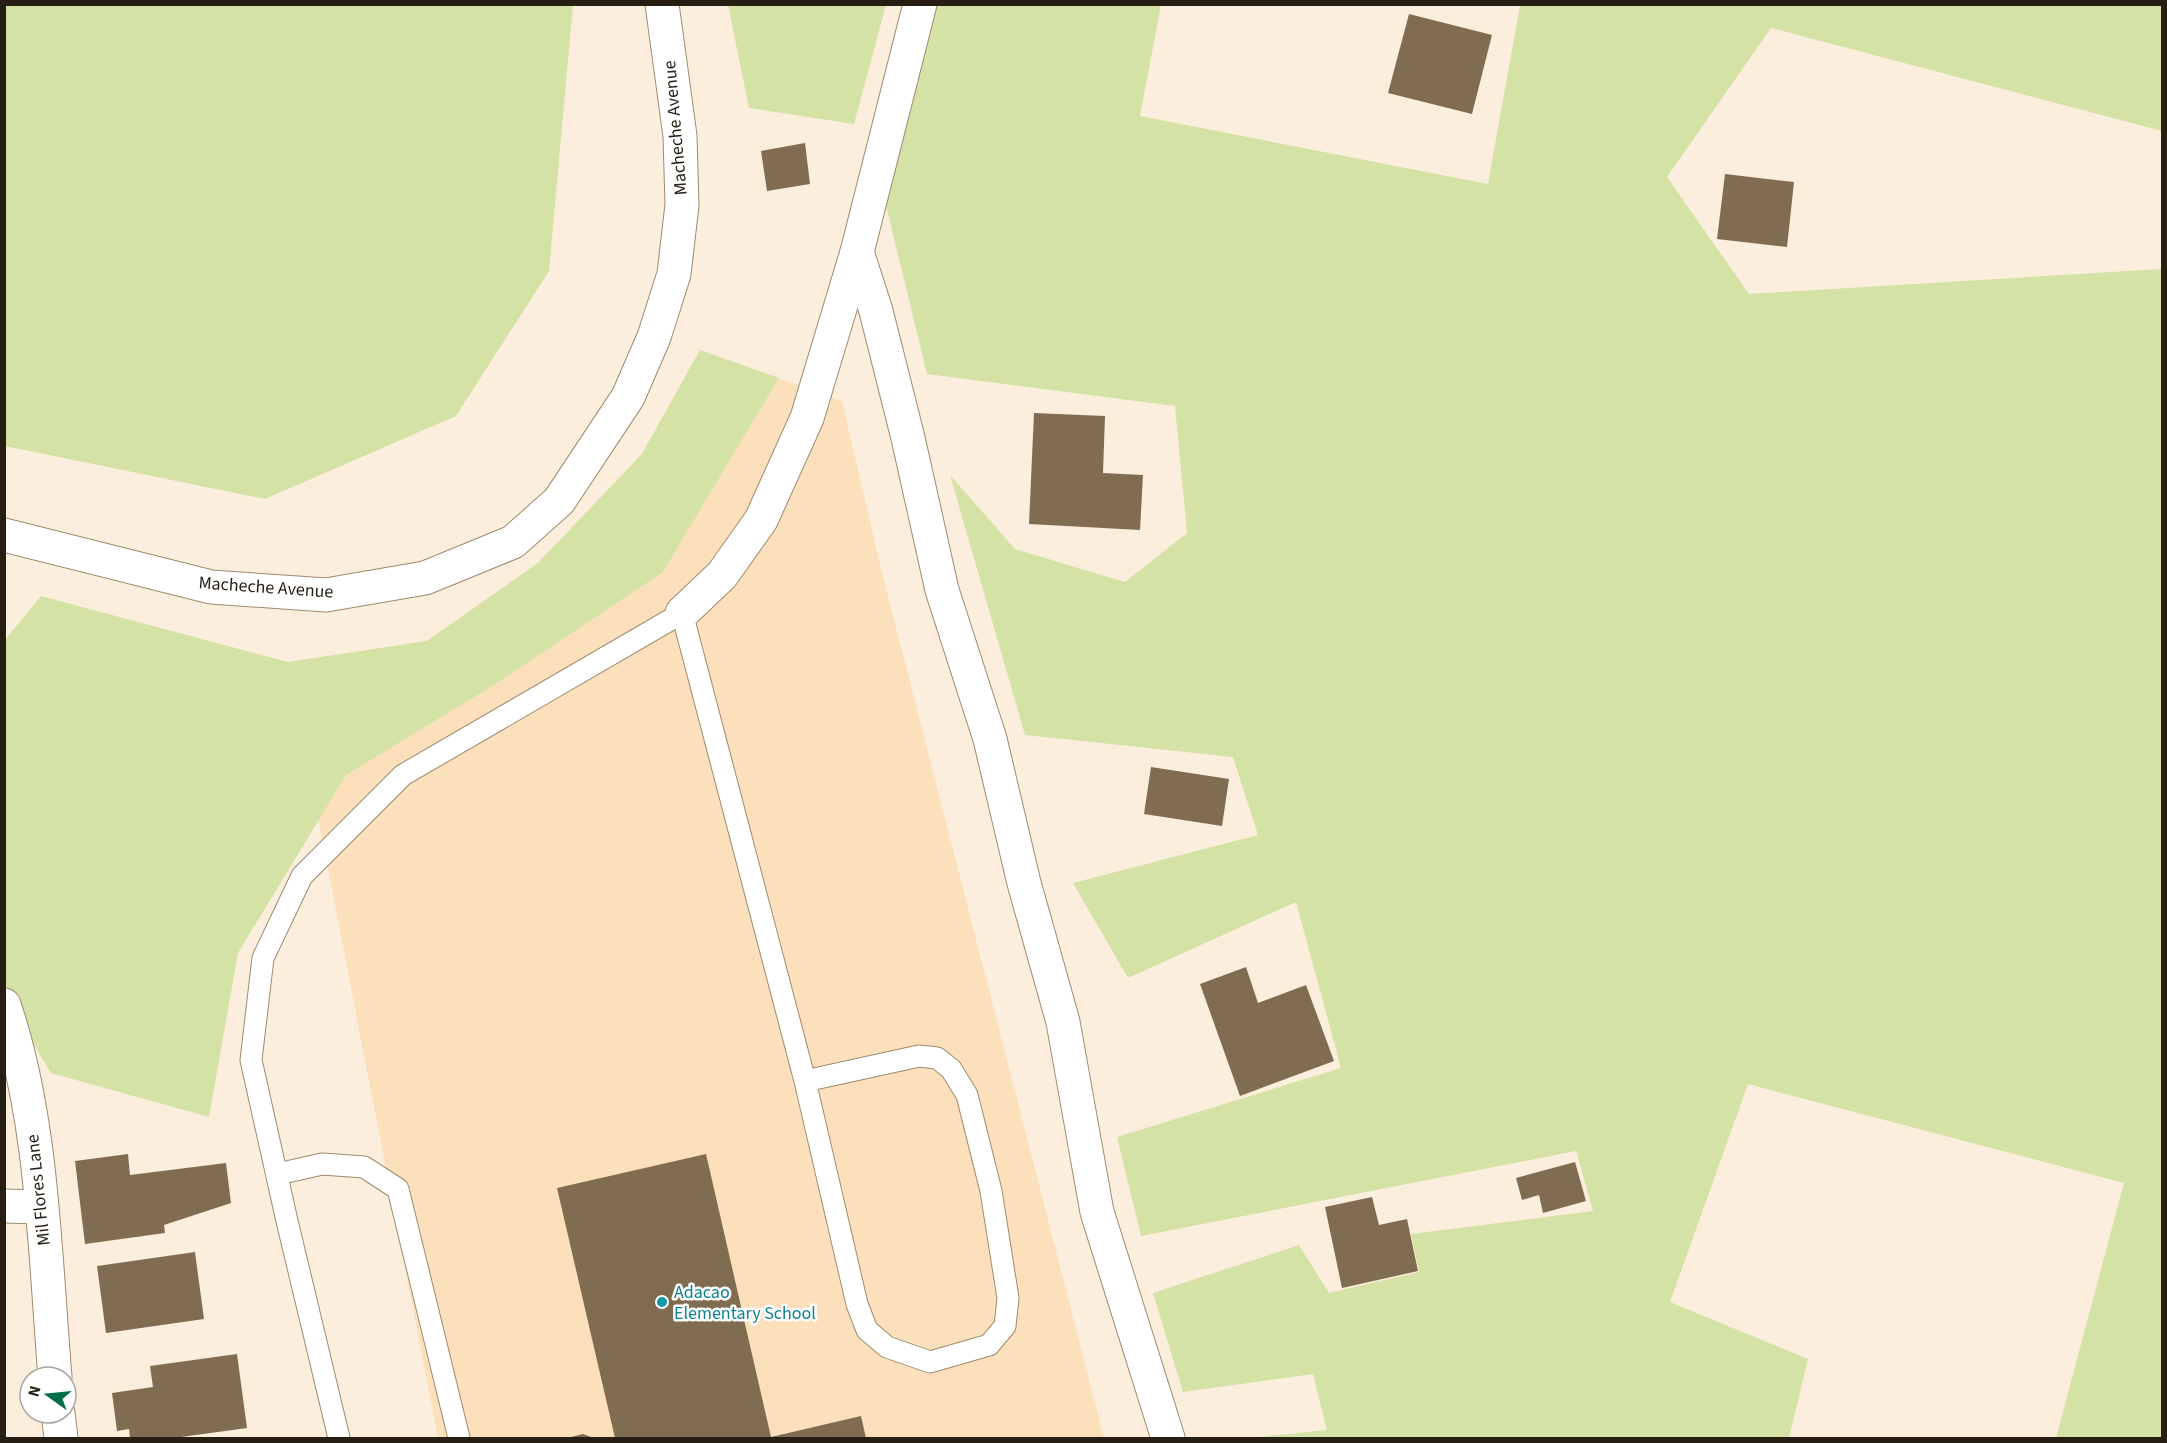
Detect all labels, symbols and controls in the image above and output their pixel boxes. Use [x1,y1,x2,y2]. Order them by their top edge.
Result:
street label: Macheche Avenue [657,60,694,196]
street label: Macheche Avenue [198,570,334,605]
street label: Mil Flores Lane [20,1133,57,1247]
place label: Adacao Elementary School [674,1280,816,1326]
marker: Adacao Elementary School [655,1295,669,1309]
north arrow [18,1365,78,1425]
text: N [22,1383,46,1399]

